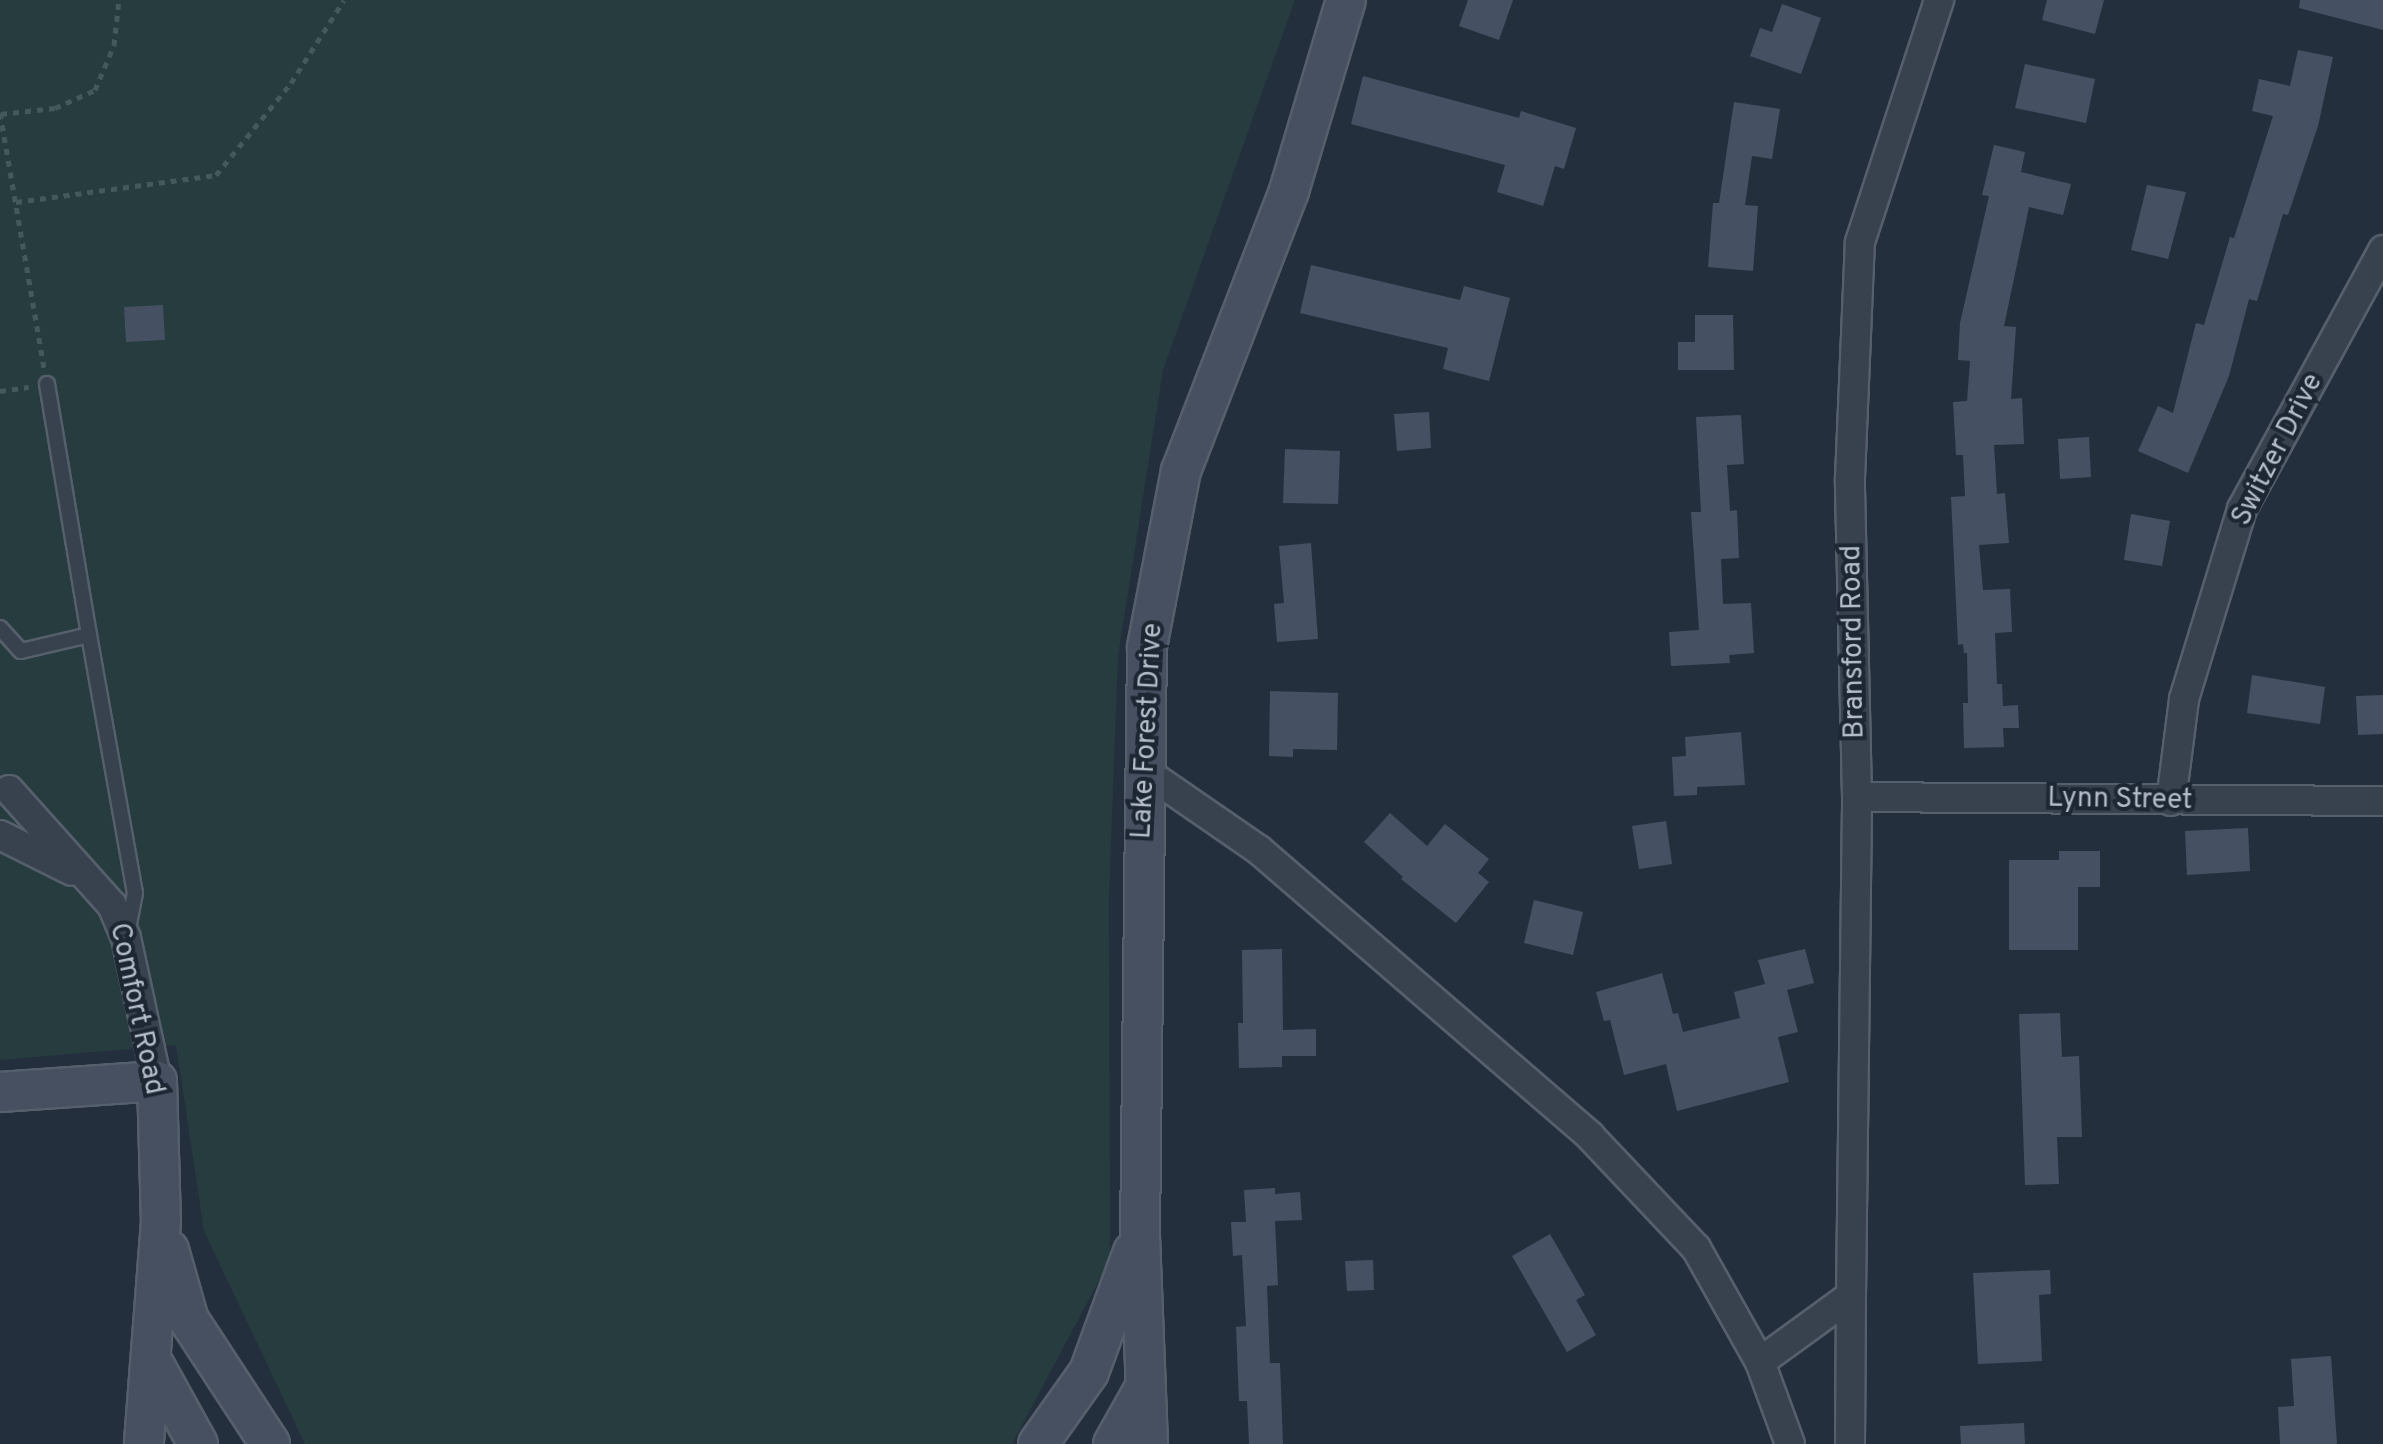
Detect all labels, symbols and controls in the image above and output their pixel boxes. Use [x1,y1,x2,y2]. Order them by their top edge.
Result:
street label: Switzer Drive [2225,368,2331,532]
street label: Bransford Road [1836,545,1872,739]
street label: Lake Forest Drive [1126,622,1170,840]
street label: Lynn Street [2047,782,2193,818]
street label: Comfort Road [101,920,171,1098]

